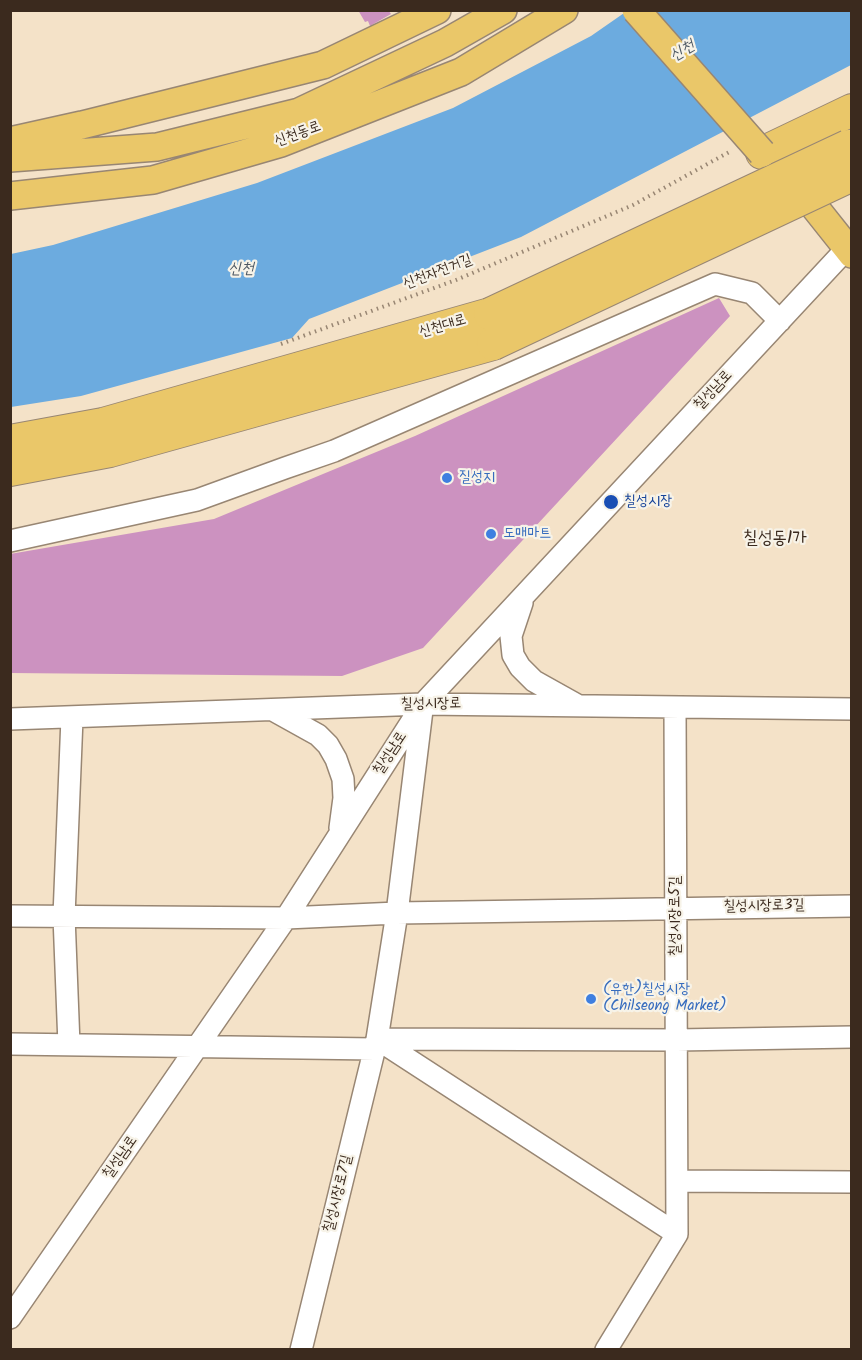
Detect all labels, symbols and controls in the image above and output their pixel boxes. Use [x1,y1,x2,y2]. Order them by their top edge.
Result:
water label: 신천 [667,37,699,67]
street label: 신천동로 [272,118,324,152]
street label: 신천자전거길 [401,252,475,294]
water label: 신천 [228,260,254,280]
street label: 신천대로 [417,312,469,342]
street label: 칠성남로 [691,367,737,415]
place label: 질성지 [459,469,495,487]
marker: 질성지 [440,471,454,485]
marker: 칠성시장 [602,493,620,511]
place label: 칠성시장 [624,493,672,511]
place label: 도매마트 [503,525,551,543]
marker: 도매마트 [484,527,498,541]
district label: 칠성동1가 [743,529,807,551]
street label: 칠성시장로 [401,695,461,715]
street label: 칠성남로 [370,729,412,779]
street label: 칠성시장로5길 [667,876,685,956]
street label: 칠성시장로3길 [723,897,805,917]
place label: (유한)칠성시장 (Chilseong Market) [603,981,727,1016]
marker: (유한)칠성시장 (Chilseong Market) [584,992,598,1006]
street label: 칠성남로 [100,1133,142,1183]
street label: 칠성시장로7길 [321,1153,357,1235]

